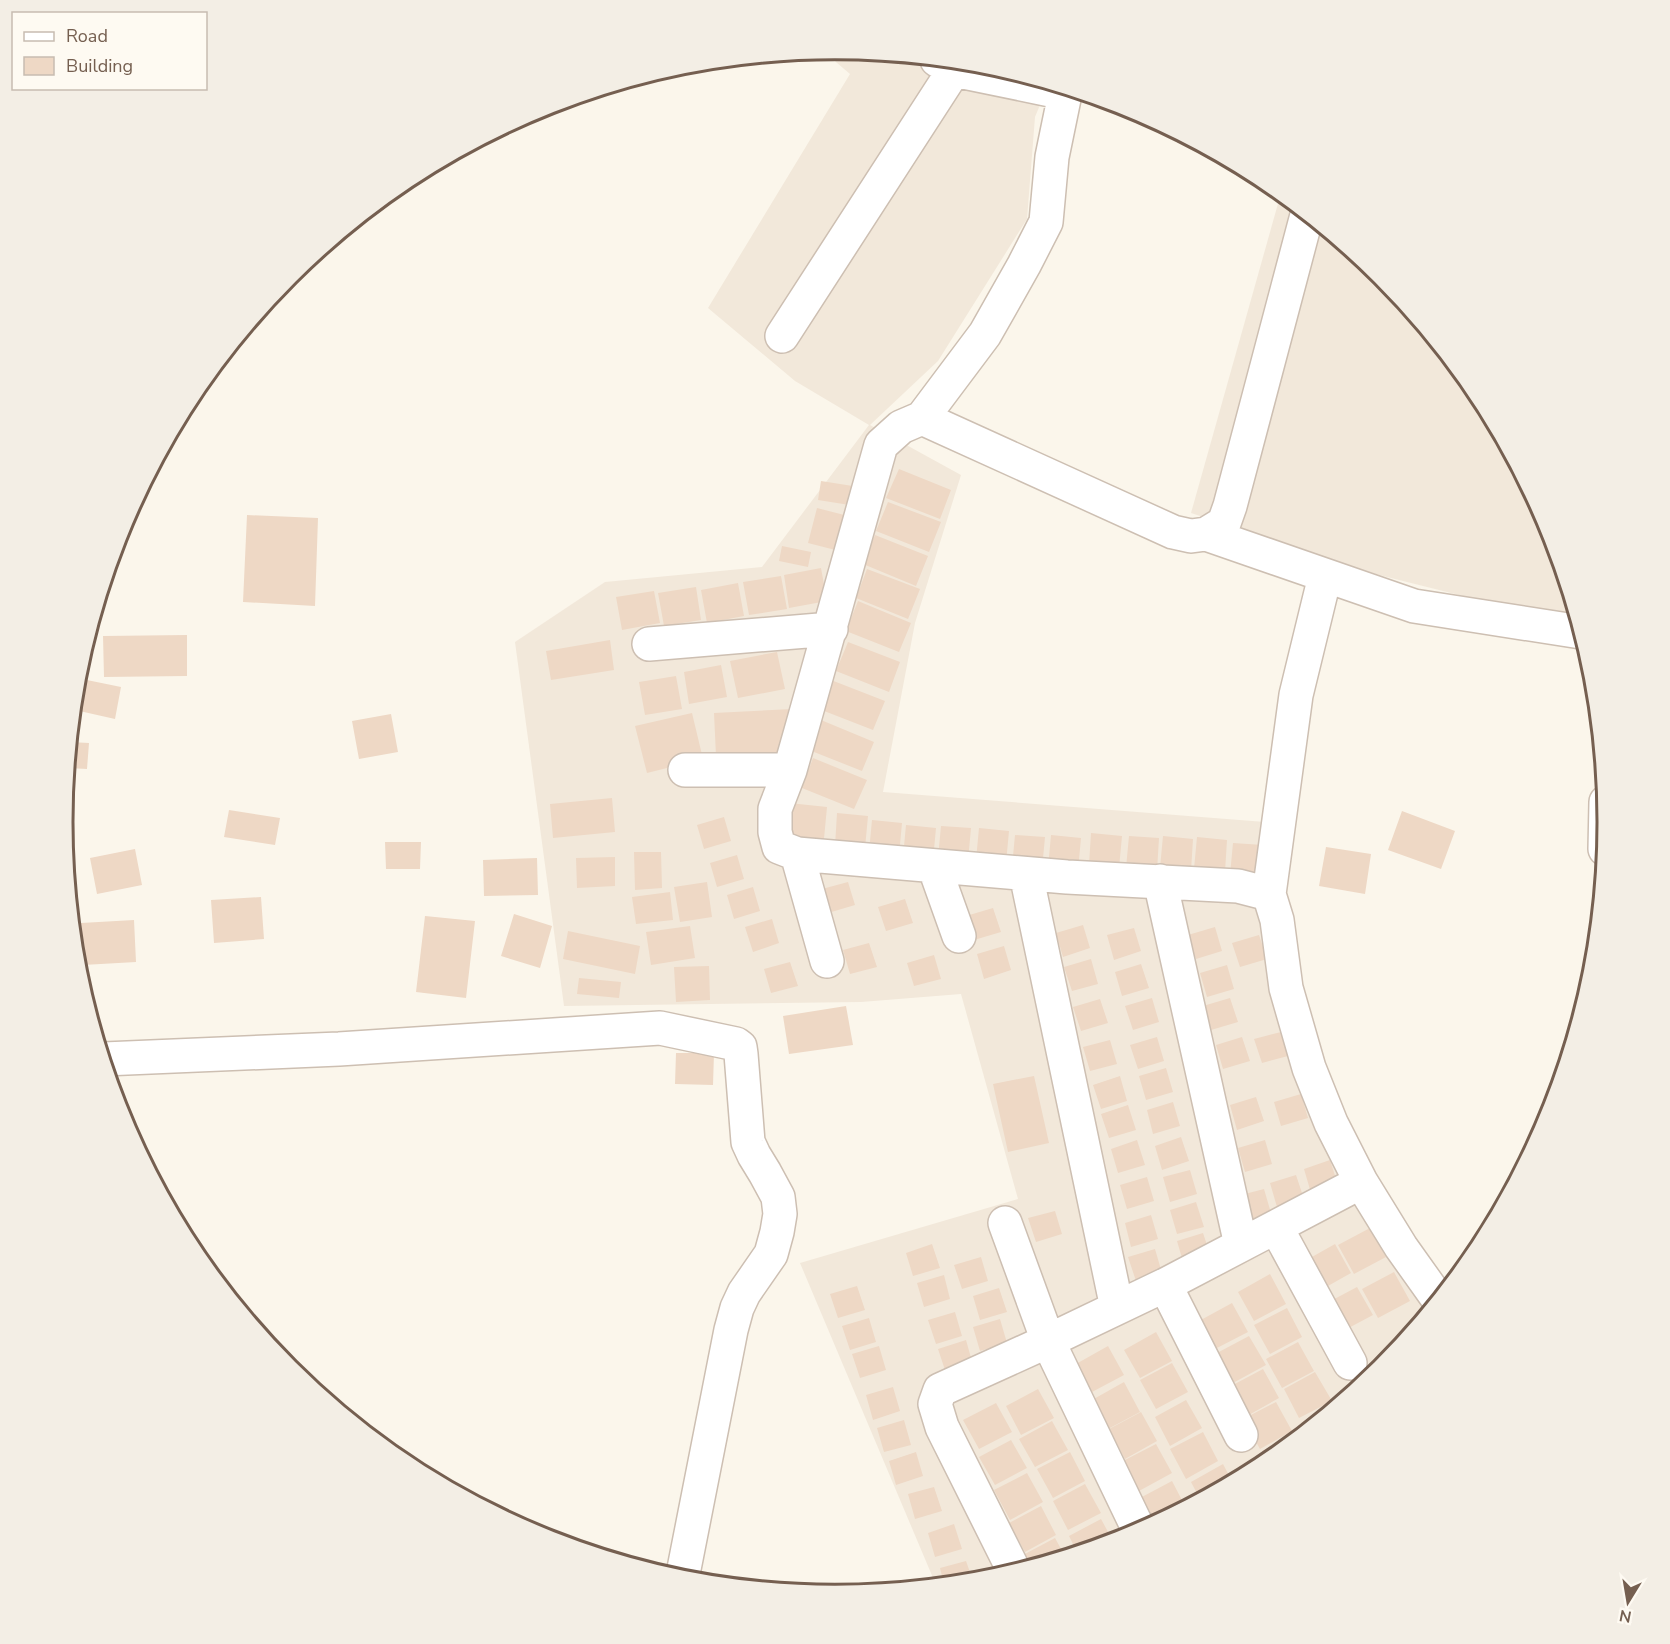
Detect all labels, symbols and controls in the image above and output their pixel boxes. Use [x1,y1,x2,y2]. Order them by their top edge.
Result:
legend [12,12,207,90]
text: Road [66,24,108,48]
text: Building [66,54,133,78]
north arrow [1598,1572,1658,1632]
text: N [1617,1604,1633,1628]

